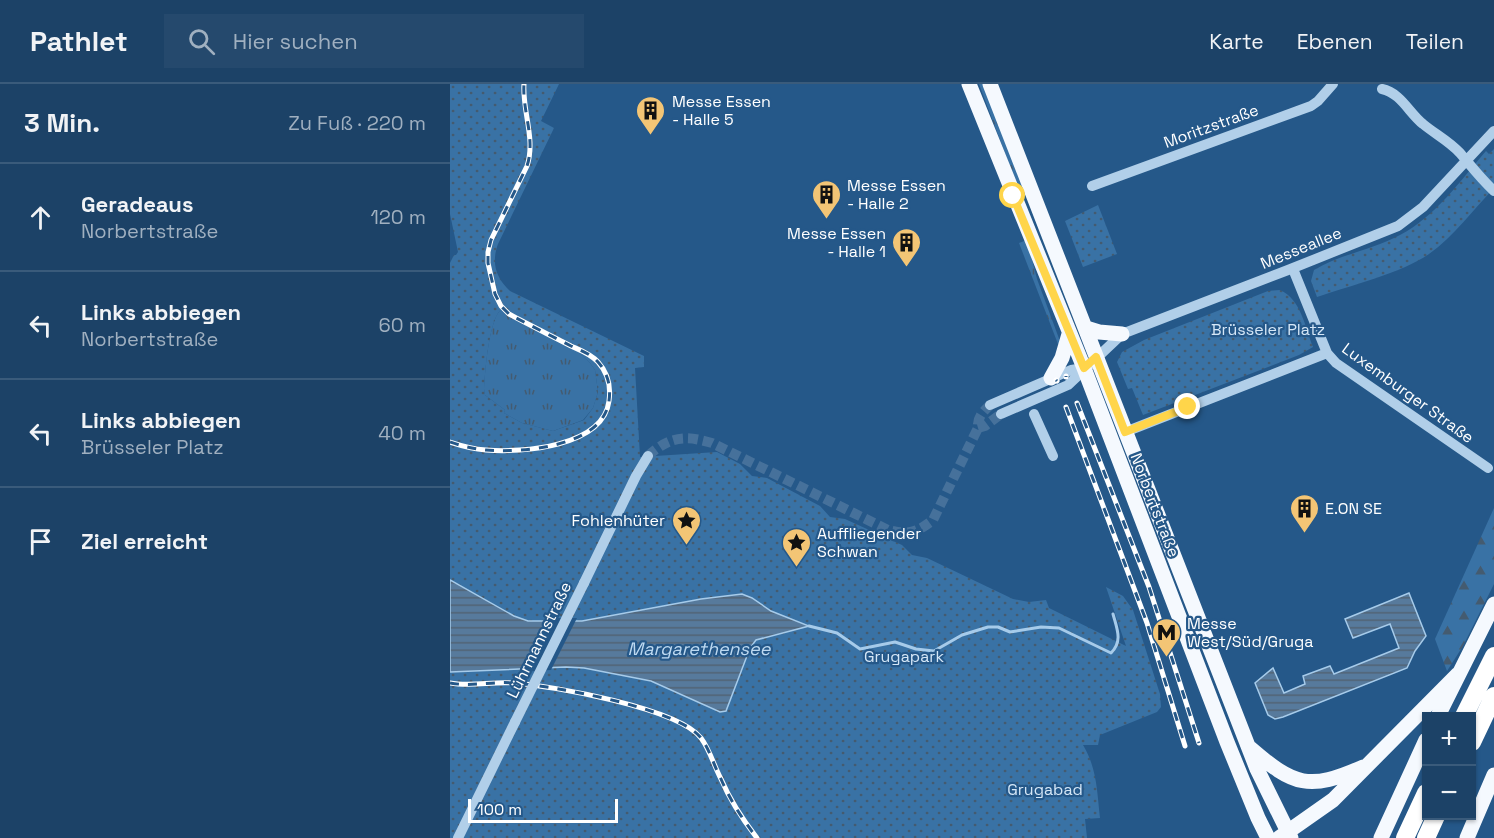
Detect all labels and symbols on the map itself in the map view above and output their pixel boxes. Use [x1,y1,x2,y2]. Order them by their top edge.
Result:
place label: Messe Essen - Halle 5 [672,91,771,130]
building icon: Messe Essen - Halle 5 [635,94,667,136]
street label: Moritzstraße [1161,99,1261,153]
place label: Messe Essen - Halle 2 [847,175,946,214]
building icon: Messe Essen - Halle 2 [810,178,842,220]
route start [999,182,1025,208]
street label: Messeallee [1257,222,1345,274]
place label: Messe Essen - Halle 1 [787,223,886,262]
building icon: Messe Essen - Halle 1 [891,226,923,268]
park label: Brüsseler Platz [1211,319,1325,340]
street label: Luxemburger Straße [1338,338,1478,448]
route end [1174,393,1200,419]
street label: Norbertstraße [1126,450,1184,560]
building icon: E.ON SE [1288,492,1320,534]
place label: E.ON SE [1325,498,1382,519]
place icon: Fohlenhüter [670,504,702,546]
place label: Fohlenhüter [572,510,665,531]
place label: Auffliegender Schwan [817,523,921,562]
place icon: Auffliegender Schwan [780,526,812,568]
street label: Lührmannstraße [502,578,576,702]
place label: Messe West/Süd/Gruga [1187,613,1313,652]
metro station icon: Messe West/Süd/Gruga [1150,616,1182,658]
water label: Margarethensee [628,637,772,660]
park label: Grugapark [864,646,944,667]
park label: Grugabad [1007,779,1083,800]
scale bar [468,796,618,824]

